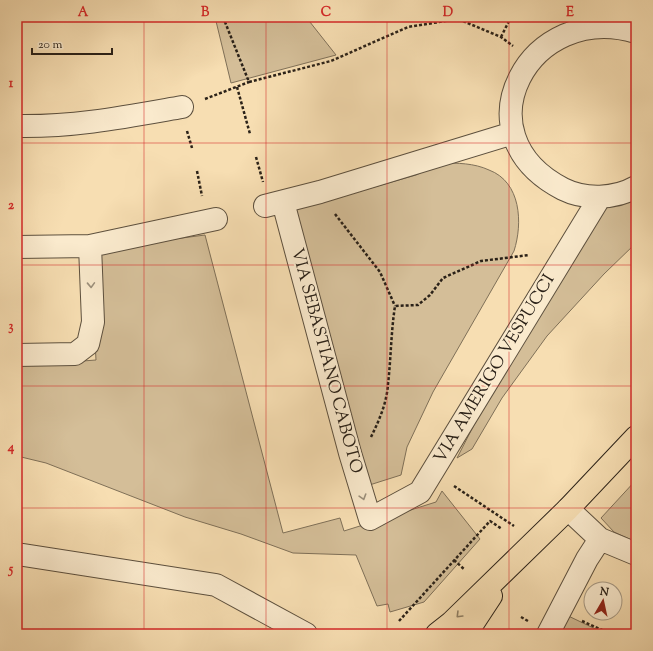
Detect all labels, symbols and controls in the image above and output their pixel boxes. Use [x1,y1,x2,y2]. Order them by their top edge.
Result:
text: A [78,4,89,22]
text: B [201,4,210,22]
text: C [321,4,331,22]
text: D [443,4,453,22]
text: E [566,4,574,22]
scale bar [32,30,112,56]
text: 20 m [38,36,63,54]
text: 1 [9,75,14,93]
text: 2 [8,197,15,215]
street label: VIA SEBASTIANO CABOTO [284,246,368,476]
street label: VIA AMERIGO VESPUCCI [429,270,561,468]
one-way arrow [87,282,96,288]
text: 3 [8,318,14,336]
text: 4 [7,439,15,457]
one-way arrow [358,493,367,500]
text: 5 [8,561,14,579]
north arrow [583,581,623,621]
text: N [598,583,610,601]
one-way arrow [456,611,464,618]

